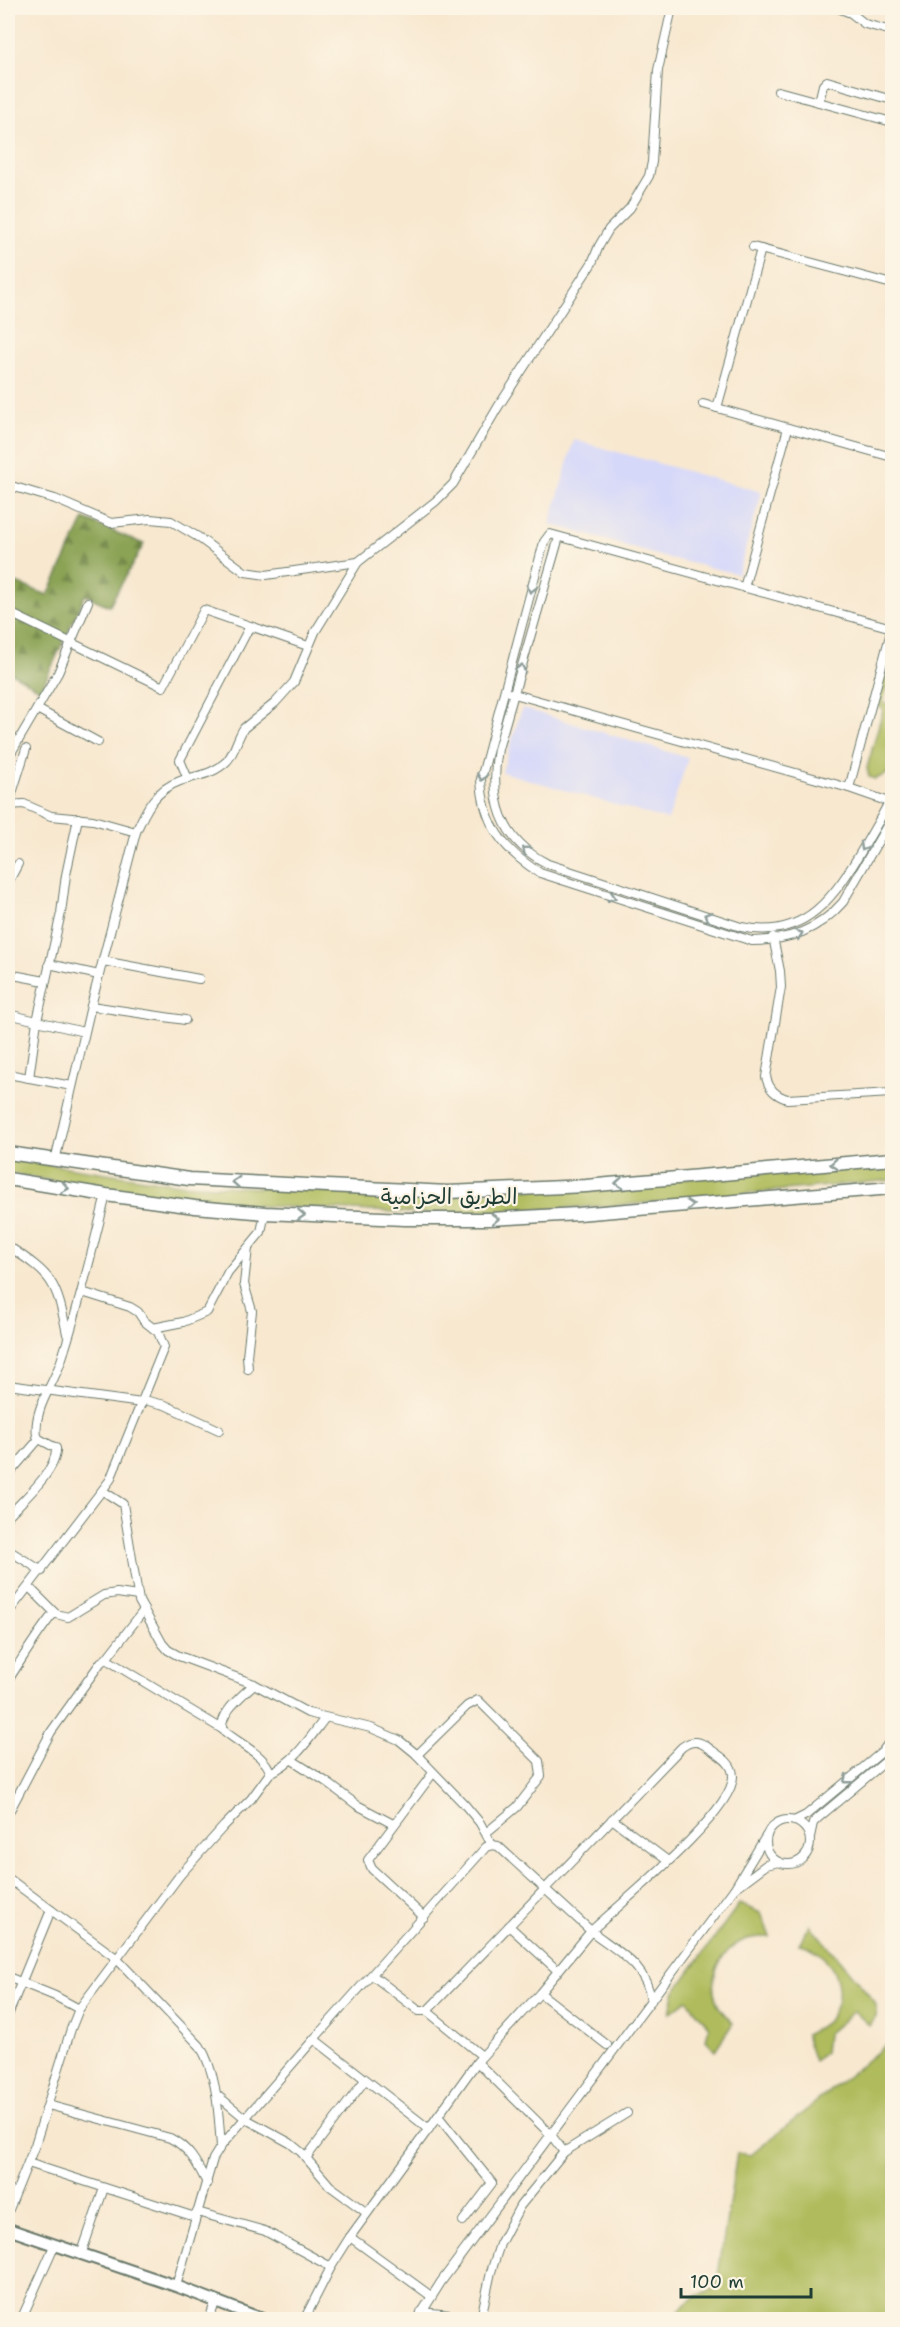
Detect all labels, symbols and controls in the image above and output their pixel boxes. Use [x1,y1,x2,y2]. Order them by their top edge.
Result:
one-way arrow [526,584,539,594]
one-way arrow [514,664,527,674]
one-way arrow [476,773,489,782]
one-way arrow [860,841,871,851]
one-way arrow [522,846,533,857]
one-way arrow [606,890,617,902]
one-way arrow [703,911,714,924]
one-way arrow [793,929,804,941]
one-way arrow [830,1157,839,1170]
one-way arrow [231,1176,240,1189]
one-way arrow [615,1177,624,1190]
one-way arrow [60,1181,70,1194]
street label: الطريق الحزامية [381,1182,517,1211]
one-way arrow [685,1199,695,1212]
one-way arrow [296,1208,305,1221]
one-way arrow [491,1212,500,1225]
one-way arrow [842,1772,853,1783]
scale bar [681,2261,812,2299]
text: 100 m [690,2270,744,2294]

